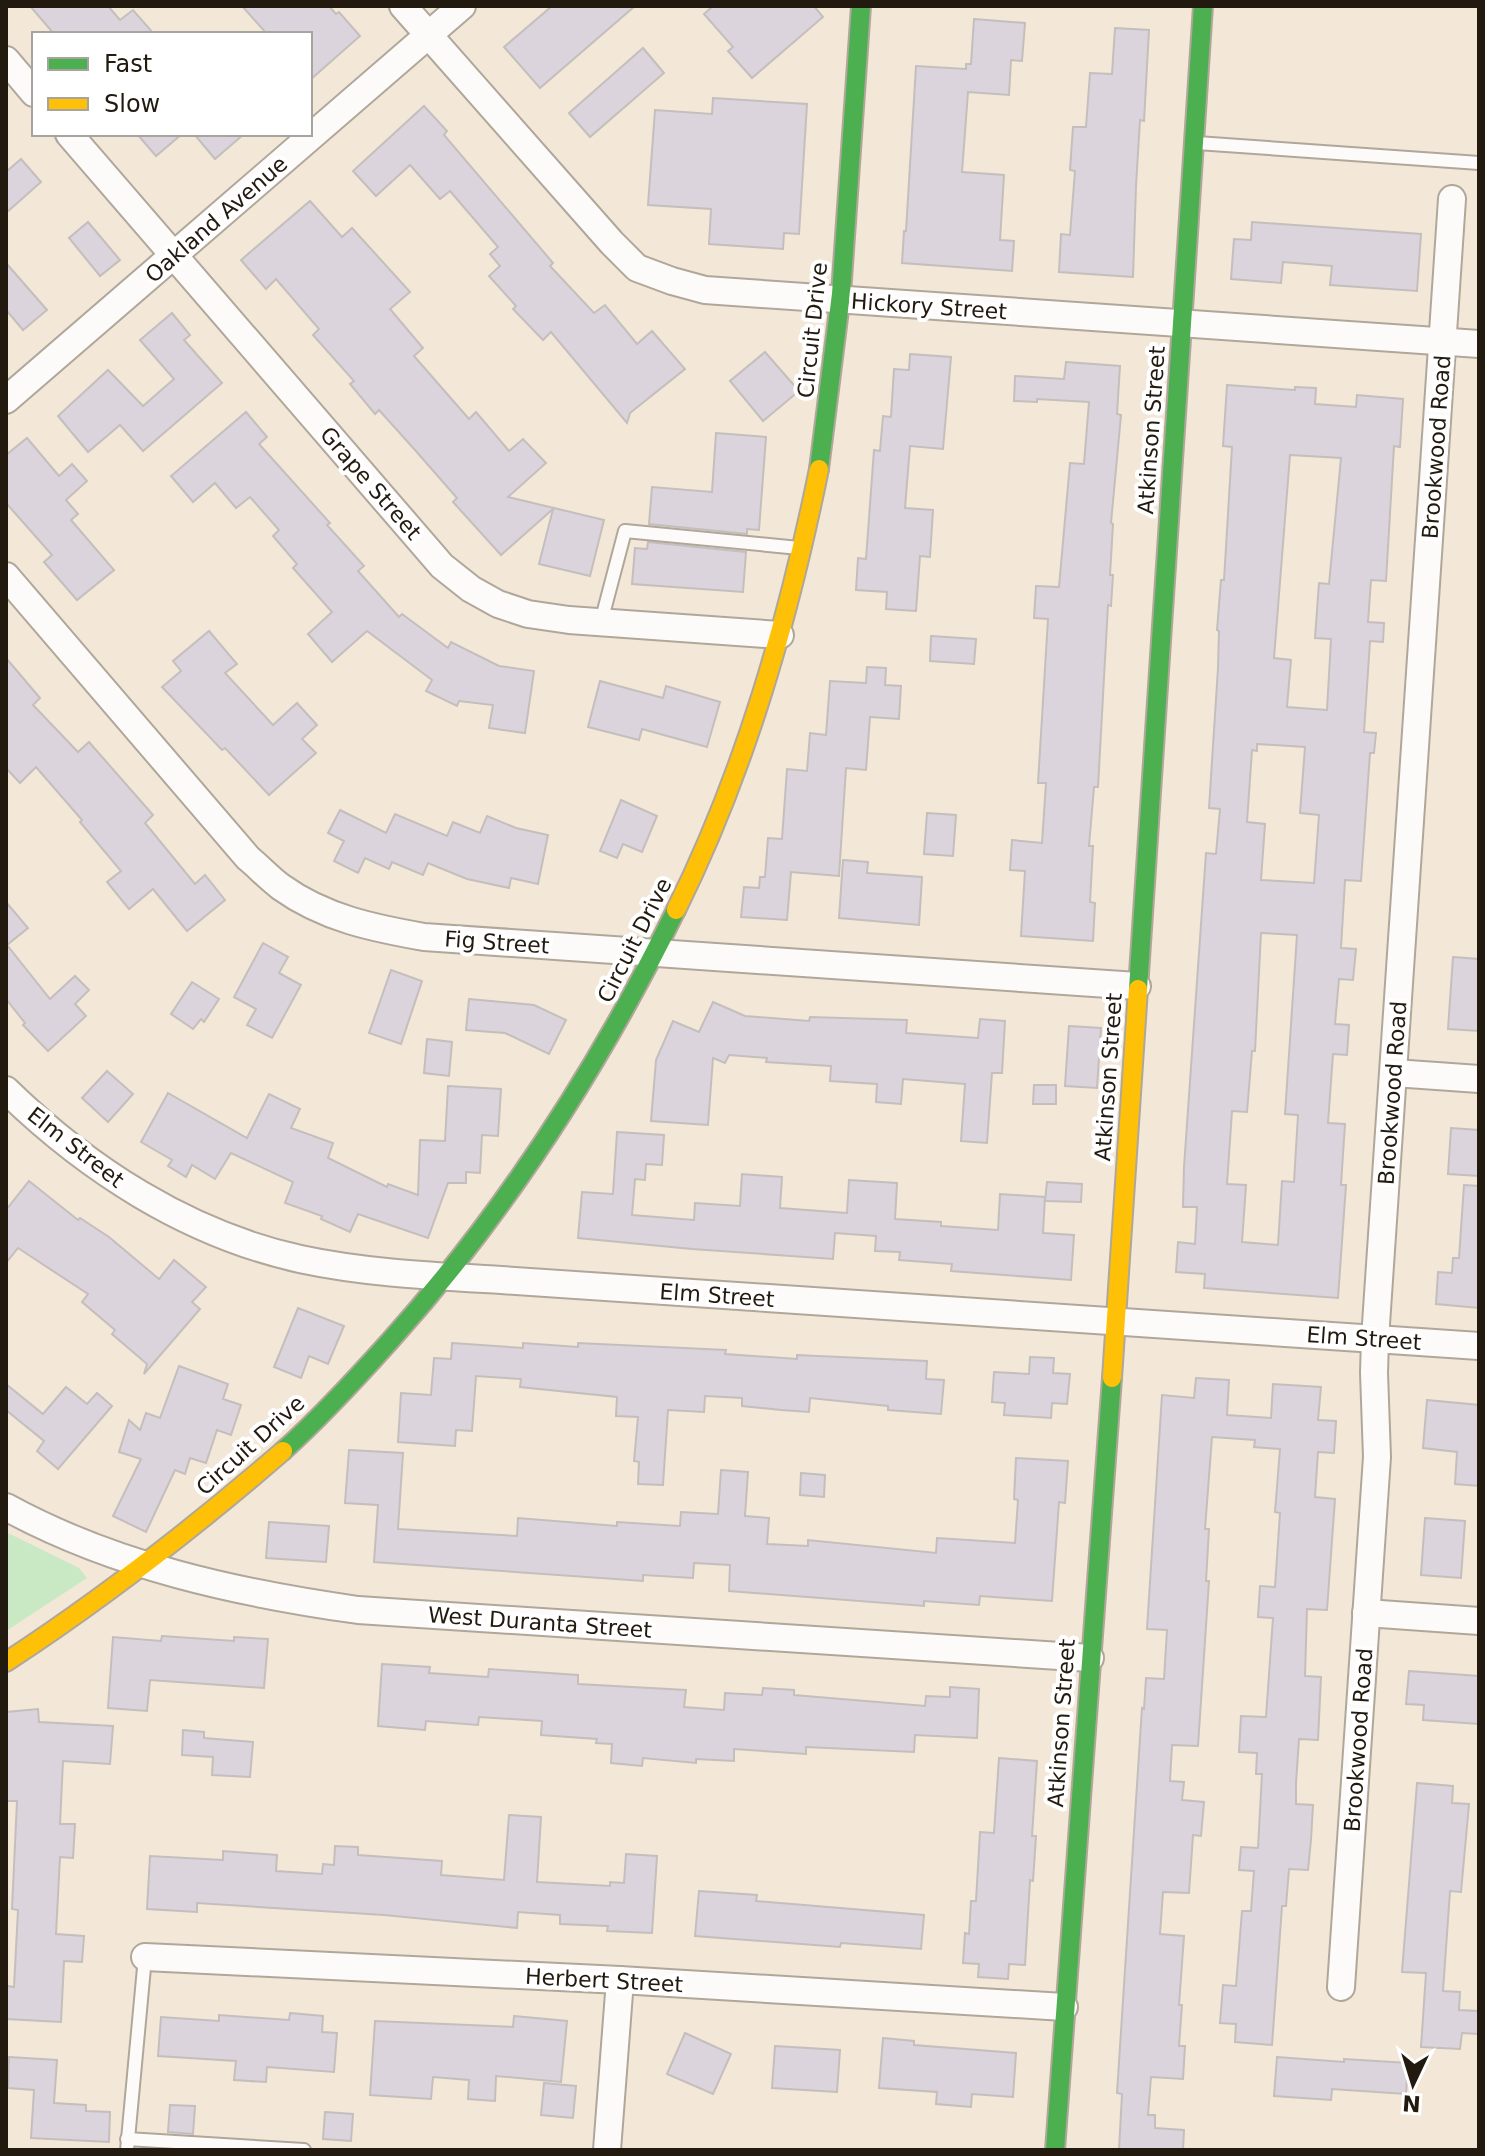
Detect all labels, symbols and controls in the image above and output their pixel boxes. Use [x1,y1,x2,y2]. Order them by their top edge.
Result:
legend [32,32,312,136]
text: Fast [104,50,152,78]
text: Slow [104,90,160,118]
street label: Oakland Avenue [140,151,292,288]
street label: Circuit Drive [793,261,832,399]
street label: Hickory Street [850,289,1008,324]
street label: Atkinson Street [1133,345,1170,515]
street label: Brookwood Road [1418,354,1455,540]
street label: Grape Street [315,422,427,545]
street label: Circuit Drive [592,874,677,1007]
street label: Fig Street [444,926,551,959]
street label: Atkinson Street [1090,992,1127,1162]
street label: Brookwood Road [1374,1000,1411,1186]
street label: Elm Street [23,1102,129,1193]
street label: Elm Street [659,1279,776,1312]
street label: Elm Street [1306,1322,1423,1355]
street label: Circuit Drive [191,1390,309,1500]
street label: West Duranta Street [427,1602,653,1643]
street label: Atkinson Street [1043,1638,1080,1808]
street label: Brookwood Road [1340,1647,1377,1833]
street label: Herbert Street [524,1964,684,1997]
north arrow [1373,2044,1453,2124]
text: N [1402,2090,1422,2117]

